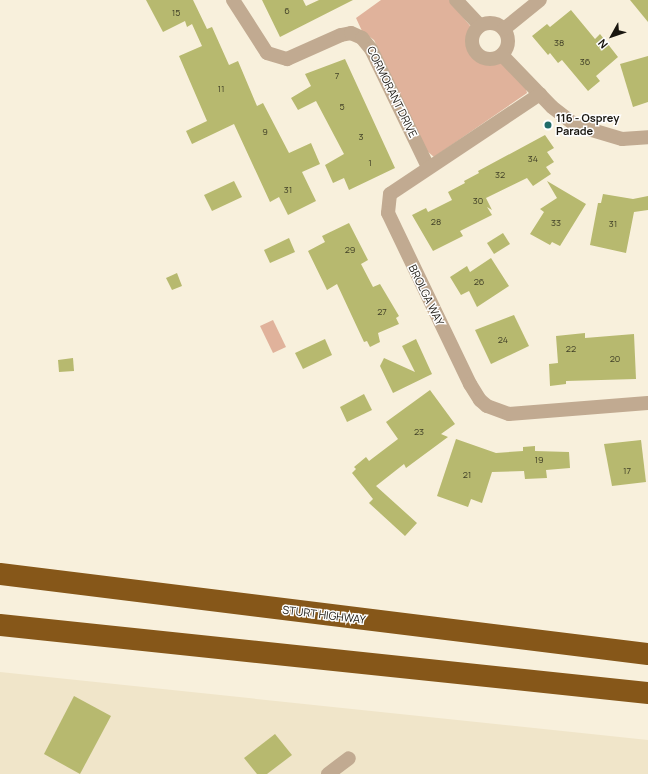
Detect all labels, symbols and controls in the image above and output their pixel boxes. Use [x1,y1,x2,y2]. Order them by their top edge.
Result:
house number: 6 [284,6,290,16]
house number: 15 [172,8,180,18]
north arrow [592,16,632,56]
text: N [594,36,611,52]
house number: 38 [554,38,564,48]
street label: CORMORANT DRIVE [364,44,420,140]
house number: 36 [580,57,590,67]
house number: 7 [335,71,339,81]
house number: 11 [217,84,225,94]
house number: 5 [339,102,345,112]
place label: 116 - Osprey Parade [556,112,619,138]
marker: 116 - Osprey Parade [543,120,553,130]
house number: 9 [262,127,268,137]
house number: 3 [359,132,363,142]
house number: 34 [528,154,538,164]
house number: 1 [368,158,372,168]
house number: 32 [495,170,505,180]
house number: 31 [284,185,292,195]
house number: 30 [473,196,483,206]
house number: 28 [431,217,441,227]
house number: 33 [551,218,561,228]
house number: 31 [609,219,617,229]
house number: 29 [345,245,355,255]
street label: BROLGA WAY [406,263,446,327]
house number: 26 [474,277,484,287]
house number: 27 [377,307,387,317]
house number: 24 [498,335,508,345]
house number: 22 [566,344,576,354]
house number: 20 [610,354,620,364]
house number: 23 [414,427,424,437]
house number: 19 [534,455,544,465]
house number: 17 [623,466,631,476]
house number: 21 [463,470,471,480]
street label: STURT HIGHWAY [281,603,367,627]

